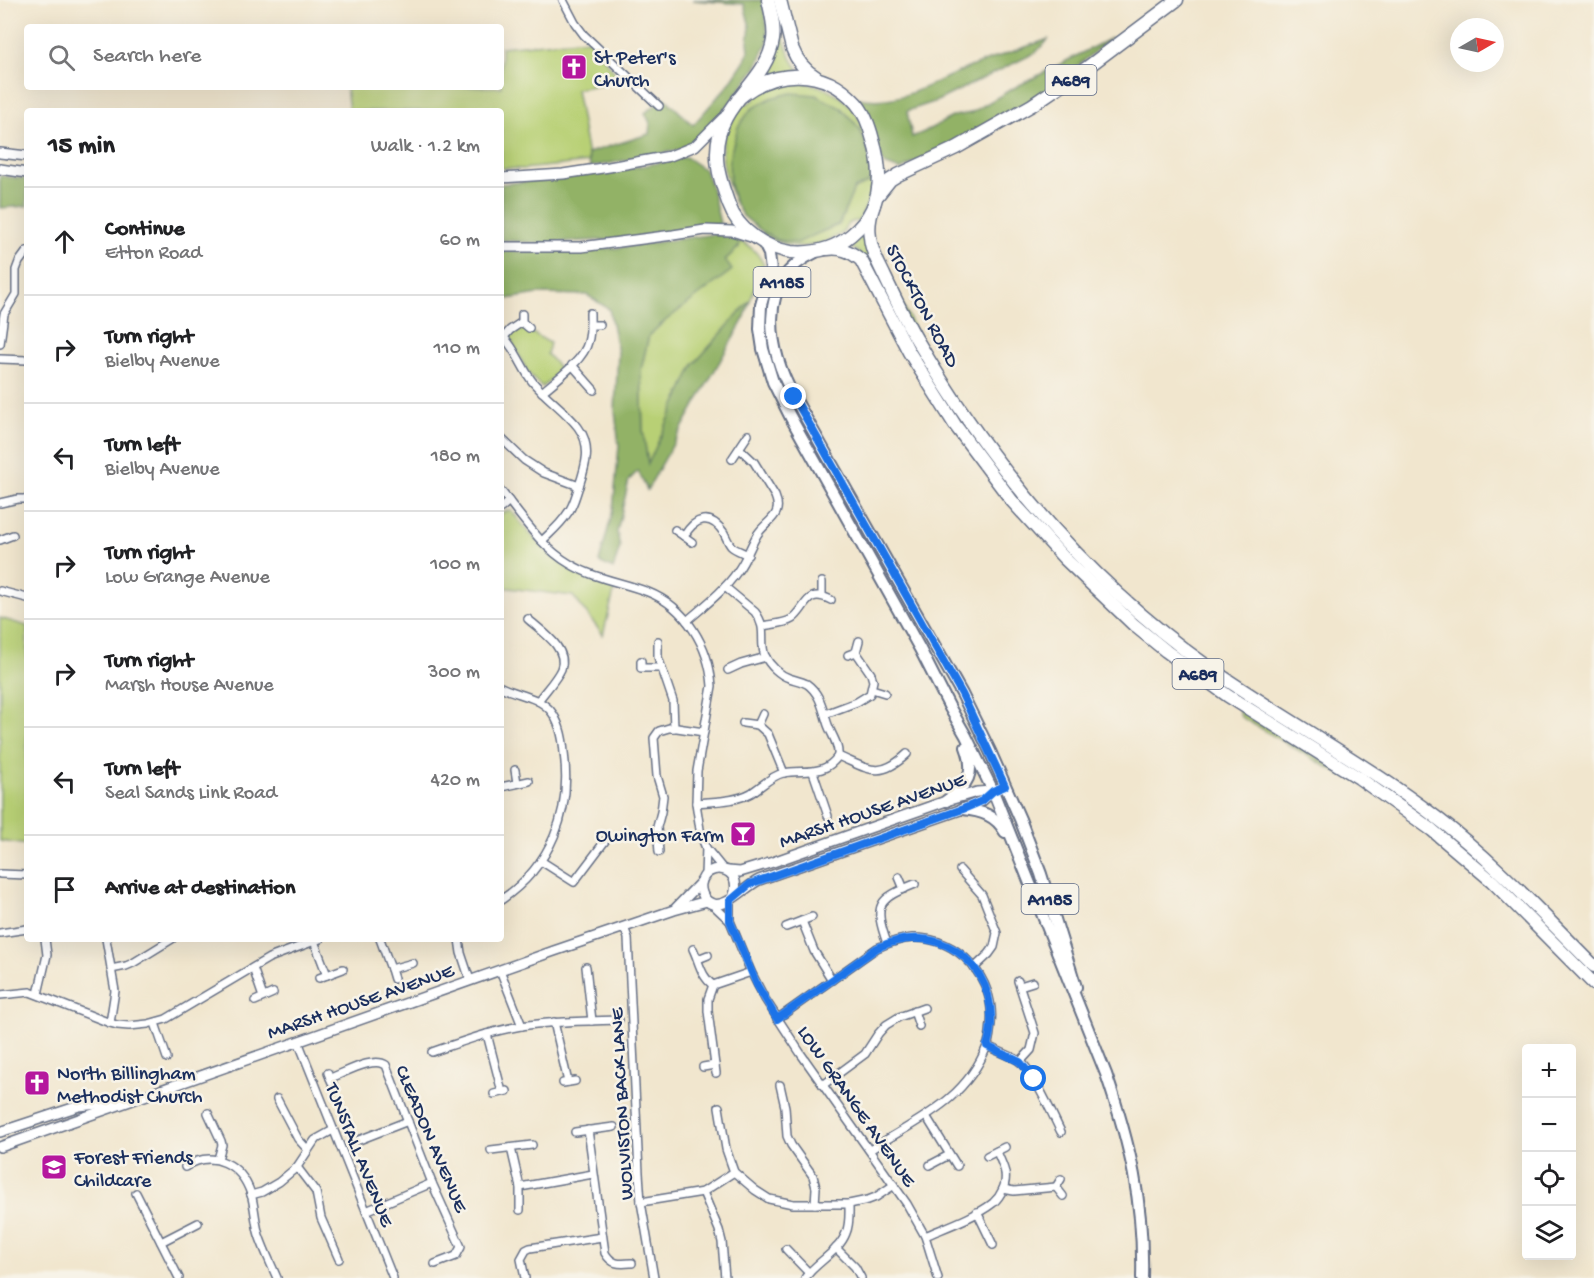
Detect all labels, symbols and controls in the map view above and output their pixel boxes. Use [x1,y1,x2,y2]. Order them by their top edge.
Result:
north arrow [1450,18,1504,72]
search box [24,24,504,90]
icon: search [45,41,78,74]
text: Search here [93,44,201,70]
place label: St Peter's Church [594,48,676,94]
church icon: St Peter's Church [559,52,589,82]
road number: A689 [1046,65,1096,95]
text: 15 min [48,132,115,163]
text: Walk · 1.2 km [371,136,480,159]
text: Continue [105,217,185,243]
icon: ahead [48,225,81,258]
text: 60 m [440,230,480,253]
street label: STOCKTON ROAD [879,241,963,373]
text: Etton Road [105,243,202,266]
road number: A1185 [754,267,810,297]
text: Turn right [105,325,193,351]
icon: right [48,333,81,366]
text: 110 m [434,338,480,361]
text: Bielby Avenue [105,351,220,374]
route end [780,383,806,409]
text: Turn left [105,433,179,459]
icon: left [48,441,81,474]
text: 180 m [431,446,480,469]
text: Bielby Avenue [105,459,220,482]
text: Turn right [105,541,193,567]
icon: right [48,549,81,582]
text: 100 m [430,554,480,577]
text: Low Grange Avenue [105,567,270,590]
text: Turn right [105,649,193,675]
icon: right [48,657,81,690]
road number: A689 [1172,659,1224,689]
text: 300 m [428,662,480,685]
text: Marsh House Avenue [105,675,274,698]
text: Turn left [105,757,179,783]
icon: left [48,765,81,798]
street label: MARSH HOUSE AVENUE [777,769,971,855]
text: 420 m [430,770,480,793]
text: Seal Sands Link Road [105,783,277,806]
bar icon: Owington Farm [728,819,758,849]
place label: Owington Farm [596,826,724,849]
icon: arrive [48,873,81,906]
text: Arrive at destination [105,876,295,902]
road number: A1185 [1022,884,1078,914]
street label: MARSH HOUSE AVENUE [265,960,459,1046]
street label: WOLVISTON BACK LANE [607,1006,640,1200]
street label: LOW GRANGE AVENUE [791,1022,920,1193]
map controls [1522,1044,1576,1260]
button: + [1522,1044,1576,1098]
street label: CLEADON AVENUE [388,1062,472,1218]
place label: North Billingham Methodist Church [57,1064,203,1110]
route start [1020,1065,1046,1091]
church icon: North Billingham Methodist Church [22,1068,52,1098]
street label: TUNSTALL AVENUE [318,1079,398,1232]
button: − [1522,1098,1576,1152]
place label: Forest Friends Childcare [73,1148,193,1194]
school or university icon: Forest Friends Childcare [39,1152,69,1182]
button: locate [1522,1152,1576,1206]
button: layers [1522,1206,1576,1260]

